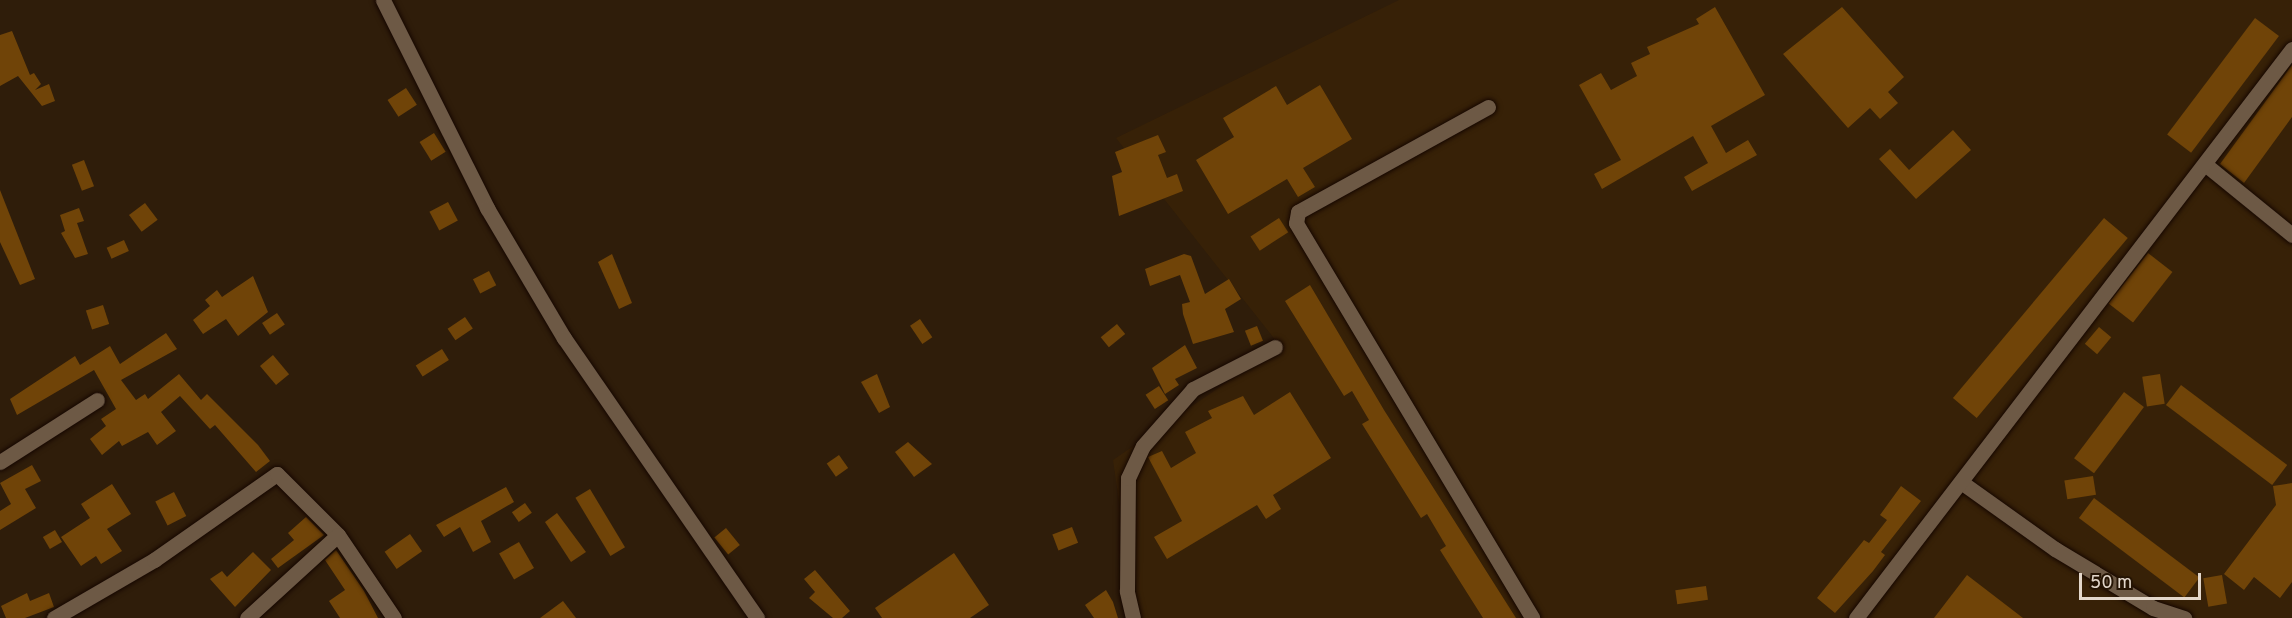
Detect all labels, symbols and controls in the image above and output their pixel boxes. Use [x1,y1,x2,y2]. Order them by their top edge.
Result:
scale bar [2082,561,2204,599]
text: 50 m [2090,572,2132,595]

